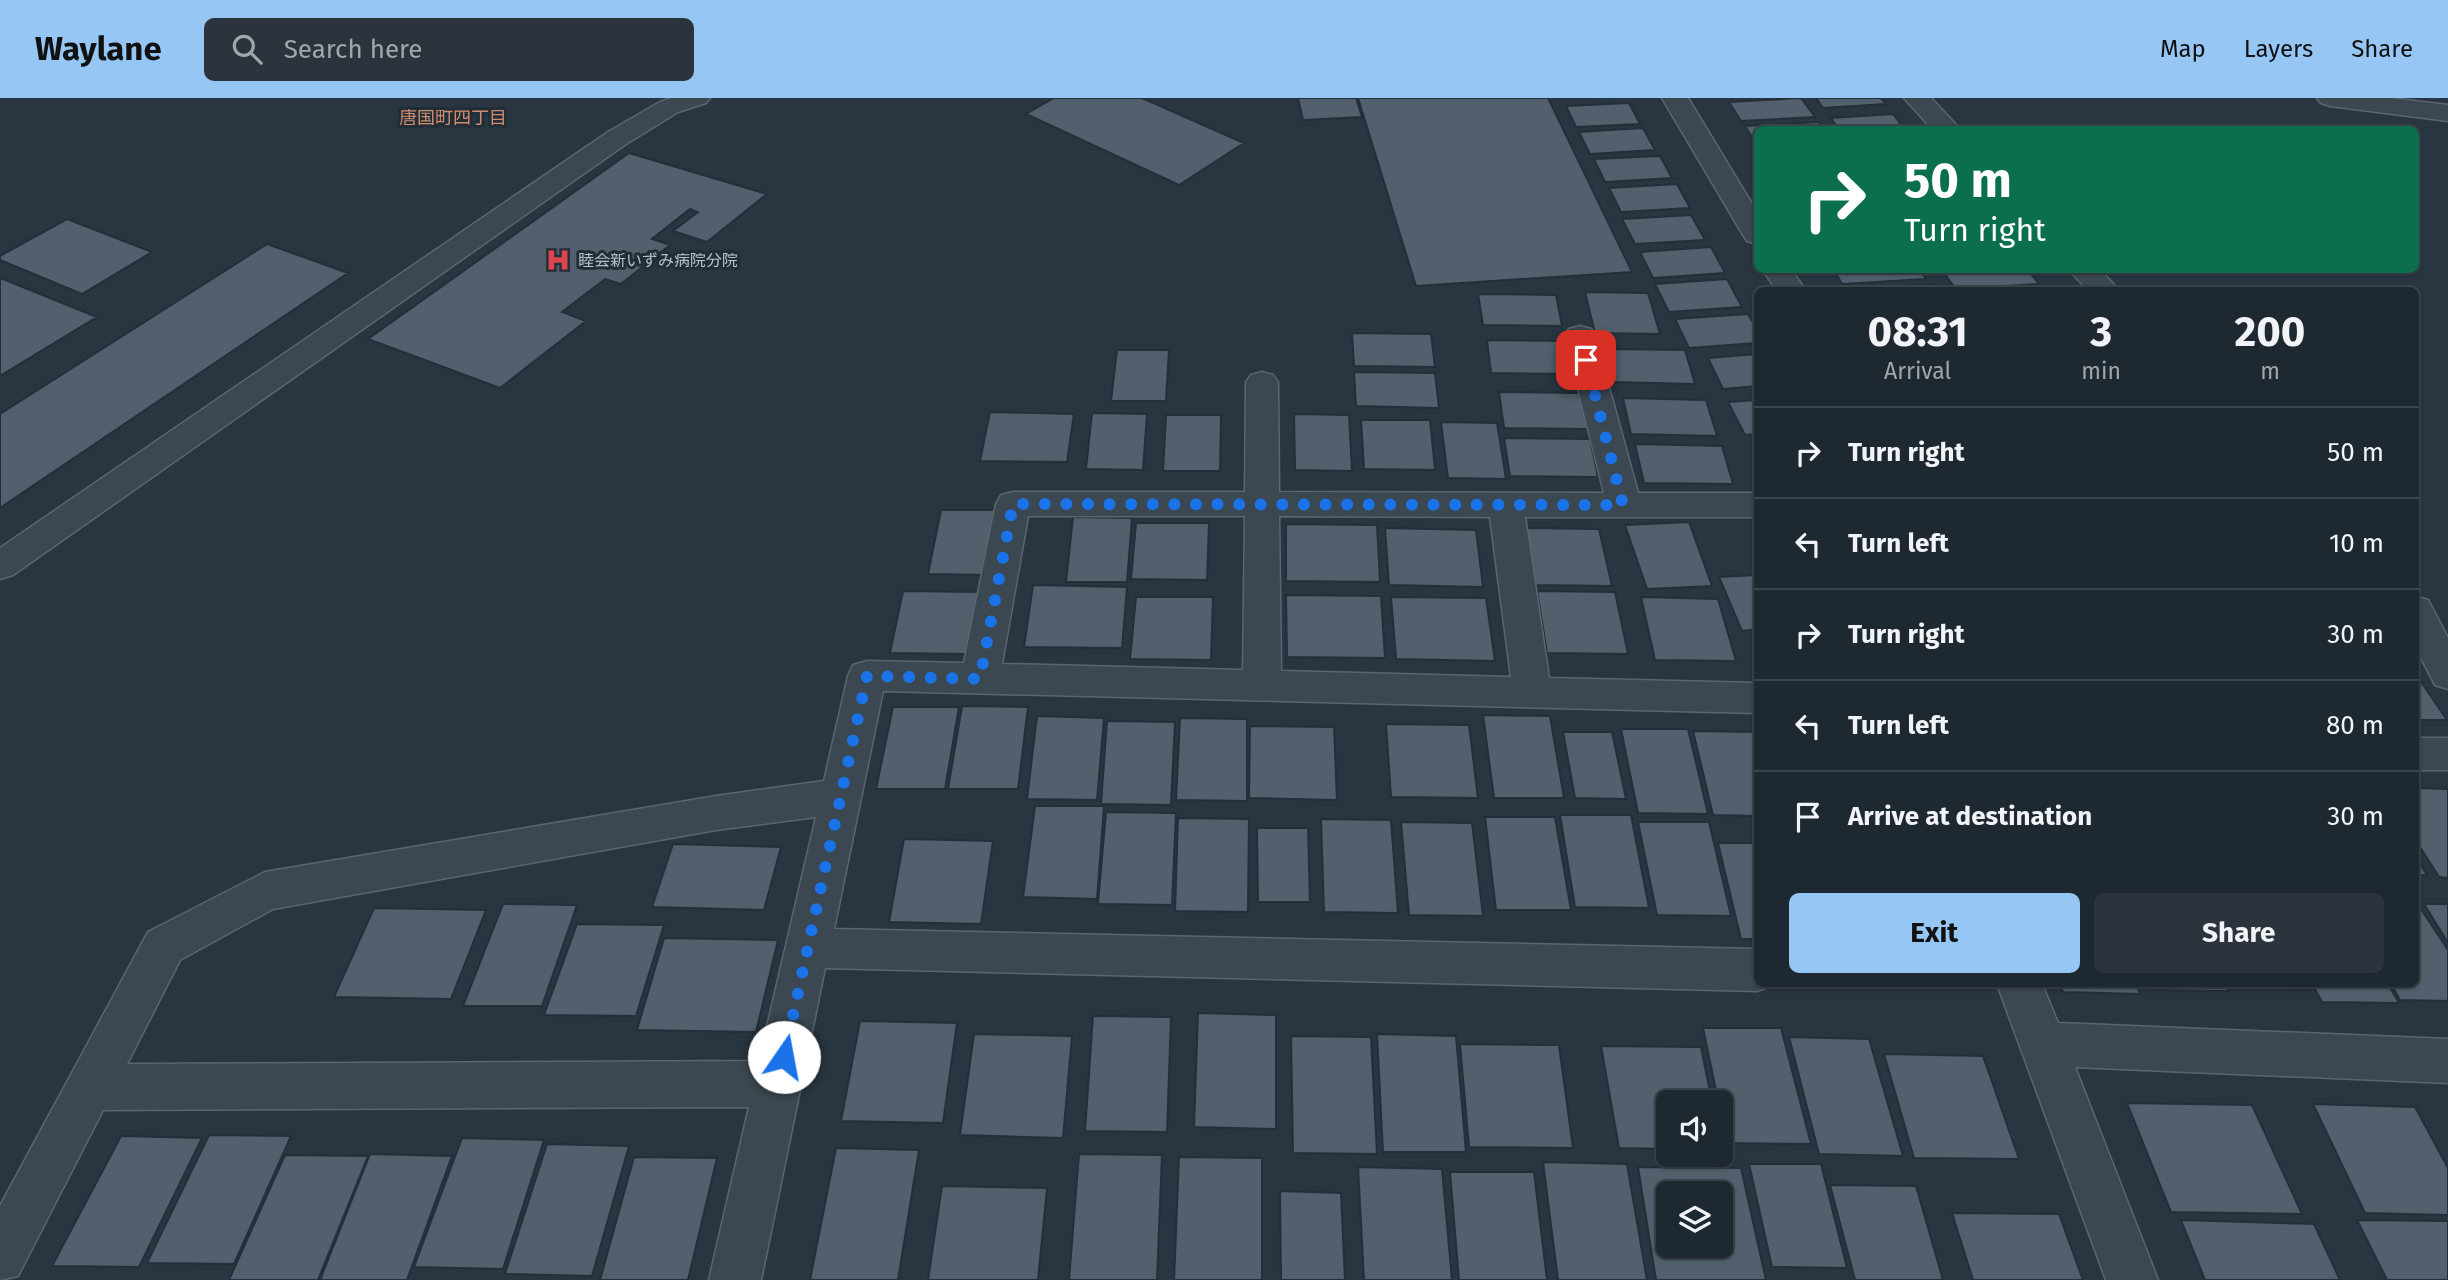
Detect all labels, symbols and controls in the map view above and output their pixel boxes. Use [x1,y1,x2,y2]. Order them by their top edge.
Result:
search box [204,18,694,81]
text: Waylane [35,29,162,69]
icon: search [228,30,266,68]
text: Search here [284,34,423,65]
text: Map [2160,35,2206,63]
text: Layers [2244,35,2313,63]
text: Share [2351,35,2413,63]
district label: 唐国町四丁目 [399,107,507,129]
text: 50 m [1904,151,2012,210]
icon: right [1789,154,1880,245]
text: Turn right [1904,211,2046,249]
hospital icon: 睦会新いずみ病院分院 [544,246,572,274]
place label: 睦会新いずみ病院分院 [578,251,738,270]
text: 08:31 [1868,307,1968,357]
text: 3 [2090,307,2112,357]
text: 200 [2235,307,2305,357]
pin [1556,330,1616,390]
icon: arrive [1567,341,1605,379]
text: Arrival [1884,357,1951,385]
text: min [2081,357,2121,385]
text: m [2260,357,2280,385]
icon: right [1789,434,1827,472]
text: Turn right [1848,437,1965,468]
text: 50 m [2327,437,2384,468]
icon: left [1789,525,1827,563]
text: Turn left [1848,528,1949,559]
text: 10 m [2329,528,2384,559]
icon: right [1789,616,1827,654]
text: Turn right [1848,619,1965,650]
text: 30 m [2327,619,2384,650]
icon: left [1789,707,1827,745]
text: Turn left [1848,710,1949,741]
text: 80 m [2326,710,2384,741]
icon: arrive [1789,798,1827,836]
text: Arrive at destination [1848,801,2092,832]
text: 30 m [2327,801,2384,832]
button: Exit [1789,893,2080,973]
button: Share [2094,893,2384,973]
position arrow [747,1020,821,1094]
map controls [1656,1090,1733,1258]
button: sound [1656,1090,1733,1167]
button: layers [1656,1181,1733,1258]

